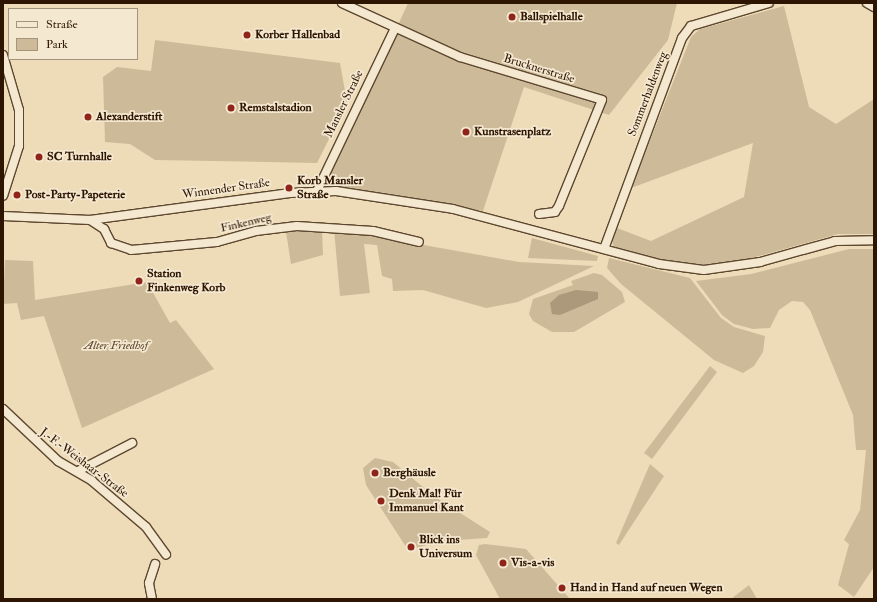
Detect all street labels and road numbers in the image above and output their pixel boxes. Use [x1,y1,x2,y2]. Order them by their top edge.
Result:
street label: Sommerhaldenweg [625,49,671,139]
street label: Brucknerstraße [502,51,576,87]
street label: Mansler Straße [321,68,367,140]
street label: Winnender Straße [181,176,271,202]
street label: Finkenweg [219,210,273,236]
street label: J.-F.-Weishaar-Straße [37,425,131,501]

